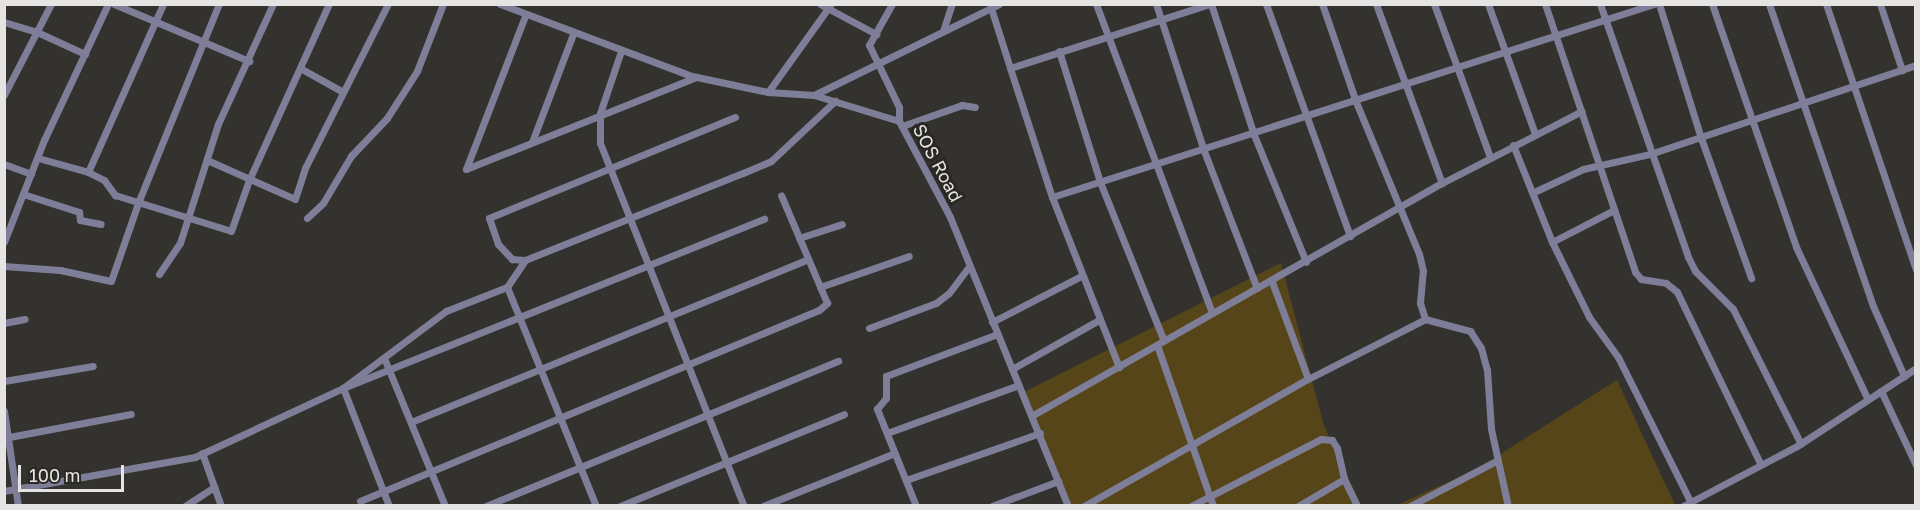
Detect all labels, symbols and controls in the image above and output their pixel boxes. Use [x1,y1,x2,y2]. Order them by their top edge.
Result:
street label: SOS Road [909,120,967,206]
scale bar [21,453,128,491]
text: 100 m [29,464,80,486]

